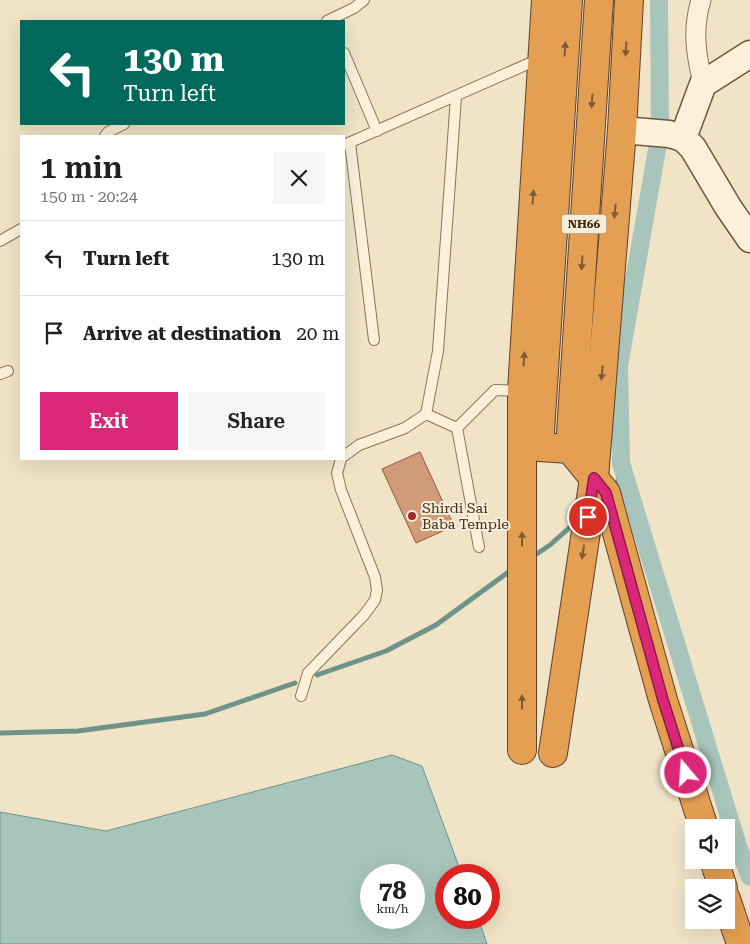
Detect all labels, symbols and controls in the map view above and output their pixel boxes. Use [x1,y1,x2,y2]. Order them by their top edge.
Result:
text: 130 m [123,39,224,80]
icon: left [40,40,105,105]
one-way arrow [561,41,569,57]
one-way arrow [622,41,630,57]
text: Turn left [123,81,216,106]
one-way arrow [588,93,596,109]
text: 1 min [40,150,123,185]
button: close [273,152,325,204]
text: 150 m · 20:24 [40,187,138,206]
one-way arrow [530,189,538,205]
one-way arrow [611,203,619,219]
road number: NH66 [562,214,606,233]
icon: left [40,244,68,272]
text: Turn left [83,247,169,270]
text: 130 m [271,247,325,270]
one-way arrow [577,255,585,271]
icon: arrive [40,319,68,347]
text: Arrive at destination [83,322,281,345]
text: 20 m [296,322,340,345]
one-way arrow [520,351,528,367]
one-way arrow [598,365,606,381]
button: Exit [40,392,178,450]
button: Share [188,392,325,450]
pin [567,496,609,538]
place label: Shirdi Sai Baba Temple [422,500,509,532]
icon: arrive [574,503,602,531]
marker: Shirdi Sai Baba Temple [406,510,418,522]
one-way arrow [518,531,526,547]
one-way arrow [579,544,587,560]
one-way arrow [518,693,526,709]
position arrow [659,746,711,798]
map controls [685,819,735,929]
button: sound [685,819,735,869]
speed limit sign: 80 [435,864,500,929]
text: 78 [378,876,407,905]
button: layers [685,879,735,929]
text: km/h [376,902,409,916]

